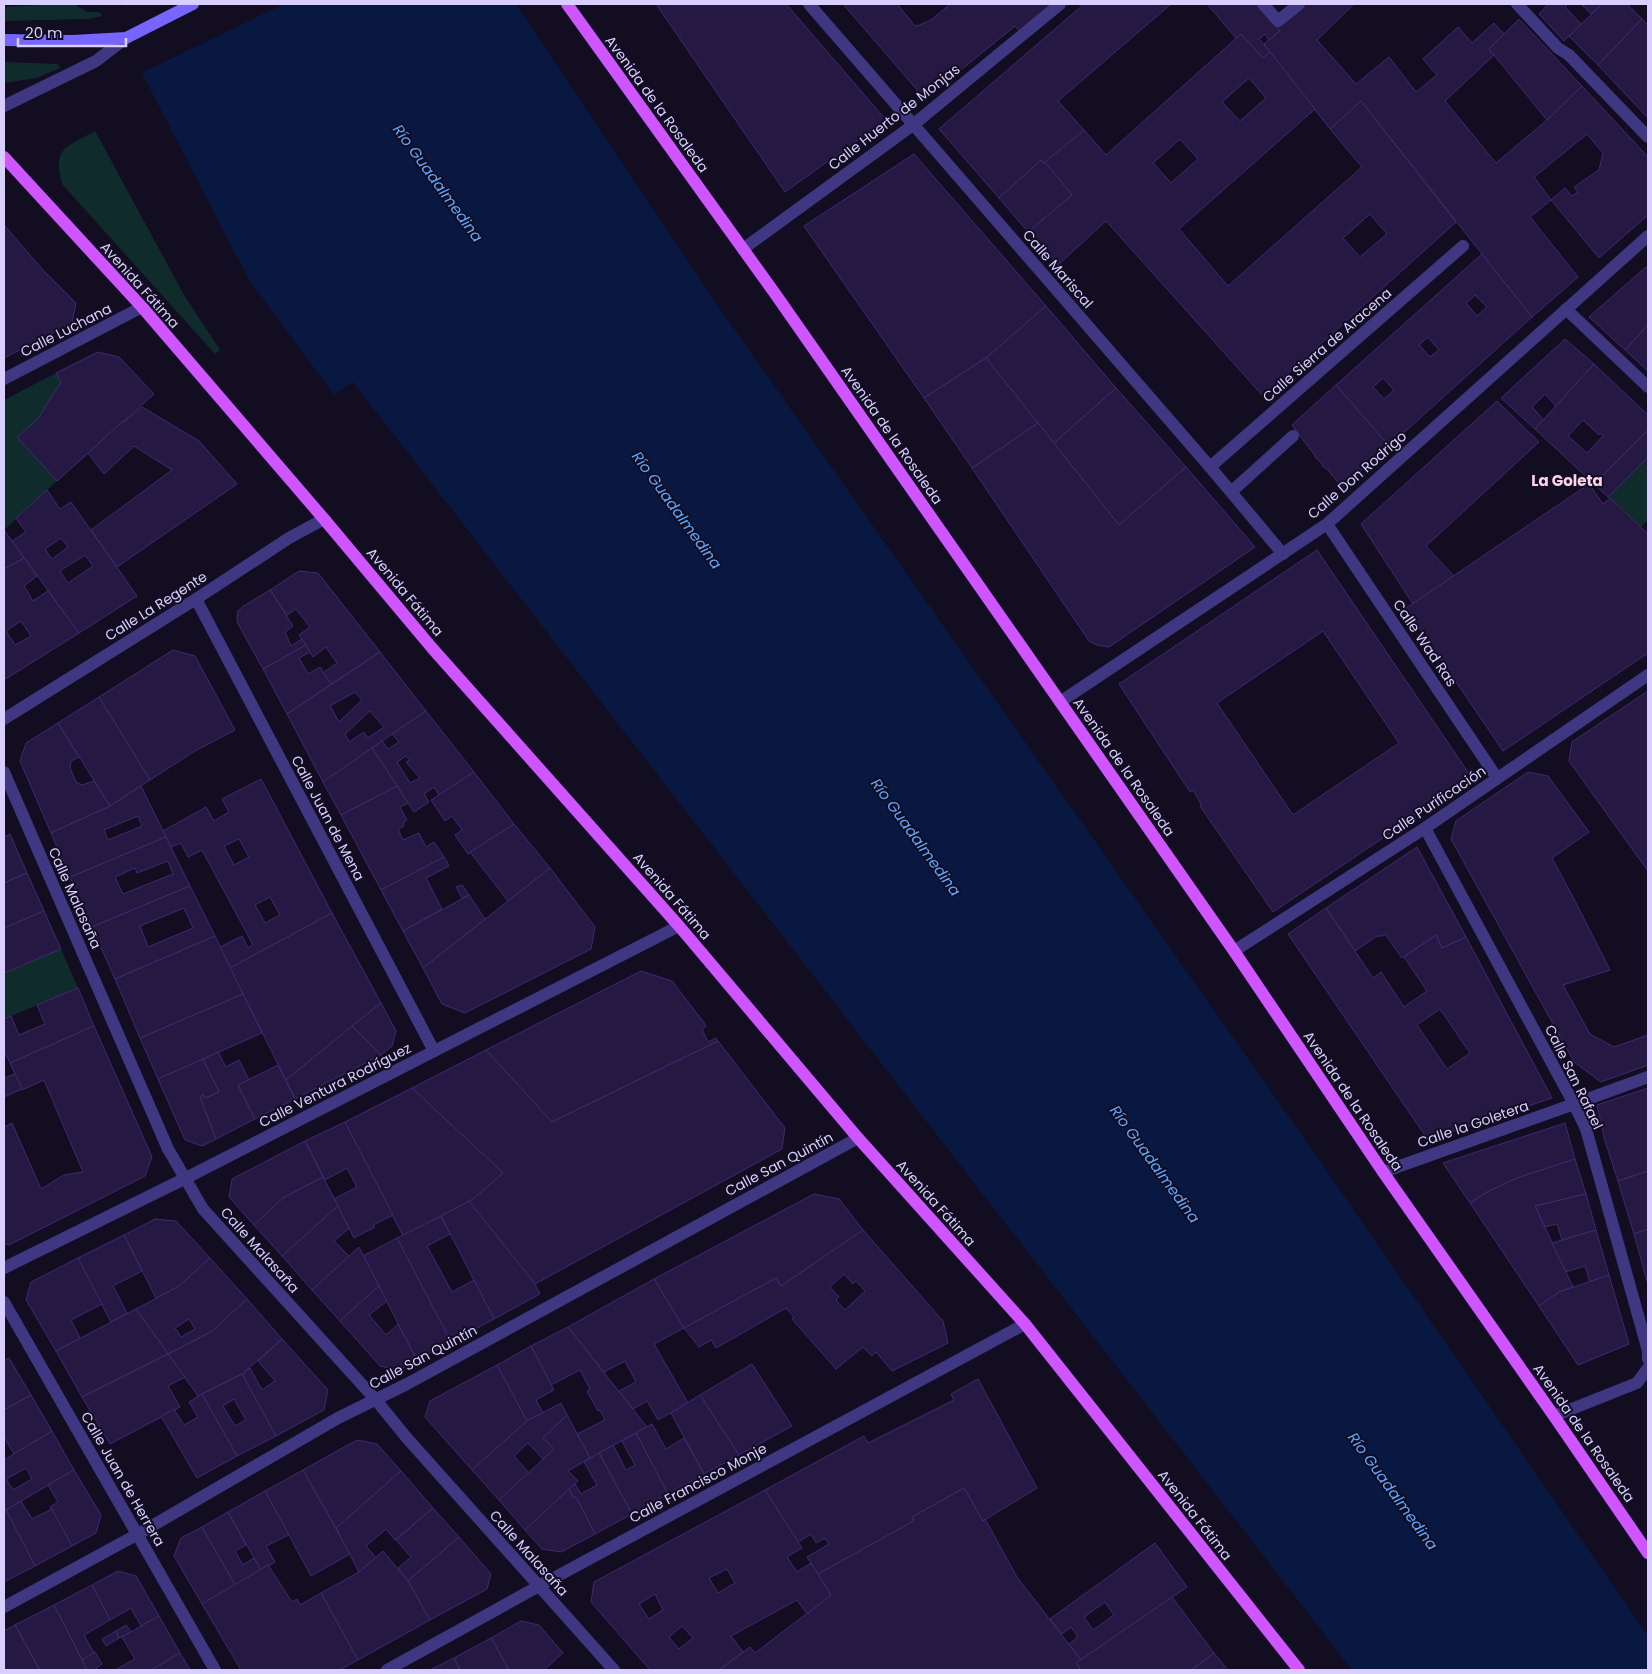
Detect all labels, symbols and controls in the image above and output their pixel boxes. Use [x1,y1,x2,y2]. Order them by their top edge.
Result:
scale bar [18,15,125,47]
text: 20 m [25,22,63,43]
street label: Avenida de la Rosaleda [600,31,714,177]
street label: Calle Huerto de Monjas [824,59,964,175]
water label: Río Guadalmedina [388,120,488,246]
street label: Calle Mariscal [1018,225,1098,313]
street label: Avenida Fátima [96,237,184,333]
street label: Calle Sierra de Aracena [1258,283,1396,407]
street label: Calle Luchana [17,298,115,362]
street label: Avenida de la Rosaleda [837,362,947,508]
street label: Calle Don Rodrigo [1303,426,1411,524]
water label: Río Guadalmedina [627,447,727,573]
district label: La Goleta [1531,470,1603,491]
street label: Avenida Fátima [362,543,448,641]
street label: Calle La Regente [101,566,211,645]
street label: Calle Wad Ras [1388,595,1462,691]
street label: Avenida de la Rosaleda [1069,694,1179,840]
street label: Calle Juan de Mena [287,752,369,884]
street label: Calle Purificación [1378,761,1490,845]
water label: Río Guadalmedina [866,774,966,900]
street label: Calle Malasaña [44,844,106,952]
street label: Avenida Fátima [628,848,716,944]
street label: Calle San Rafael [1540,1021,1608,1133]
street label: Avenida de la Rosaleda [1299,1027,1407,1175]
street label: Calle Ventura Rodríguez [256,1038,414,1132]
street label: Calle la Goletera [1415,1096,1531,1152]
water label: Río Guadalmedina [1105,1101,1205,1227]
street label: Calle San Quintín [721,1127,837,1201]
street label: Avenida Fátima [892,1155,980,1251]
street label: Calle Malasaña [216,1203,304,1297]
street label: Calle San Quintín [365,1320,481,1394]
street label: Avenida de la Rosaleda [1529,1360,1639,1506]
street label: Calle Juan de Herrera [76,1408,170,1550]
water label: Río Guadalmedina [1343,1428,1443,1554]
street label: Calle Francisco Monje [626,1438,770,1528]
street label: Avenida Fátima [1153,1466,1237,1564]
street label: Calle Malasaña [485,1506,573,1600]

